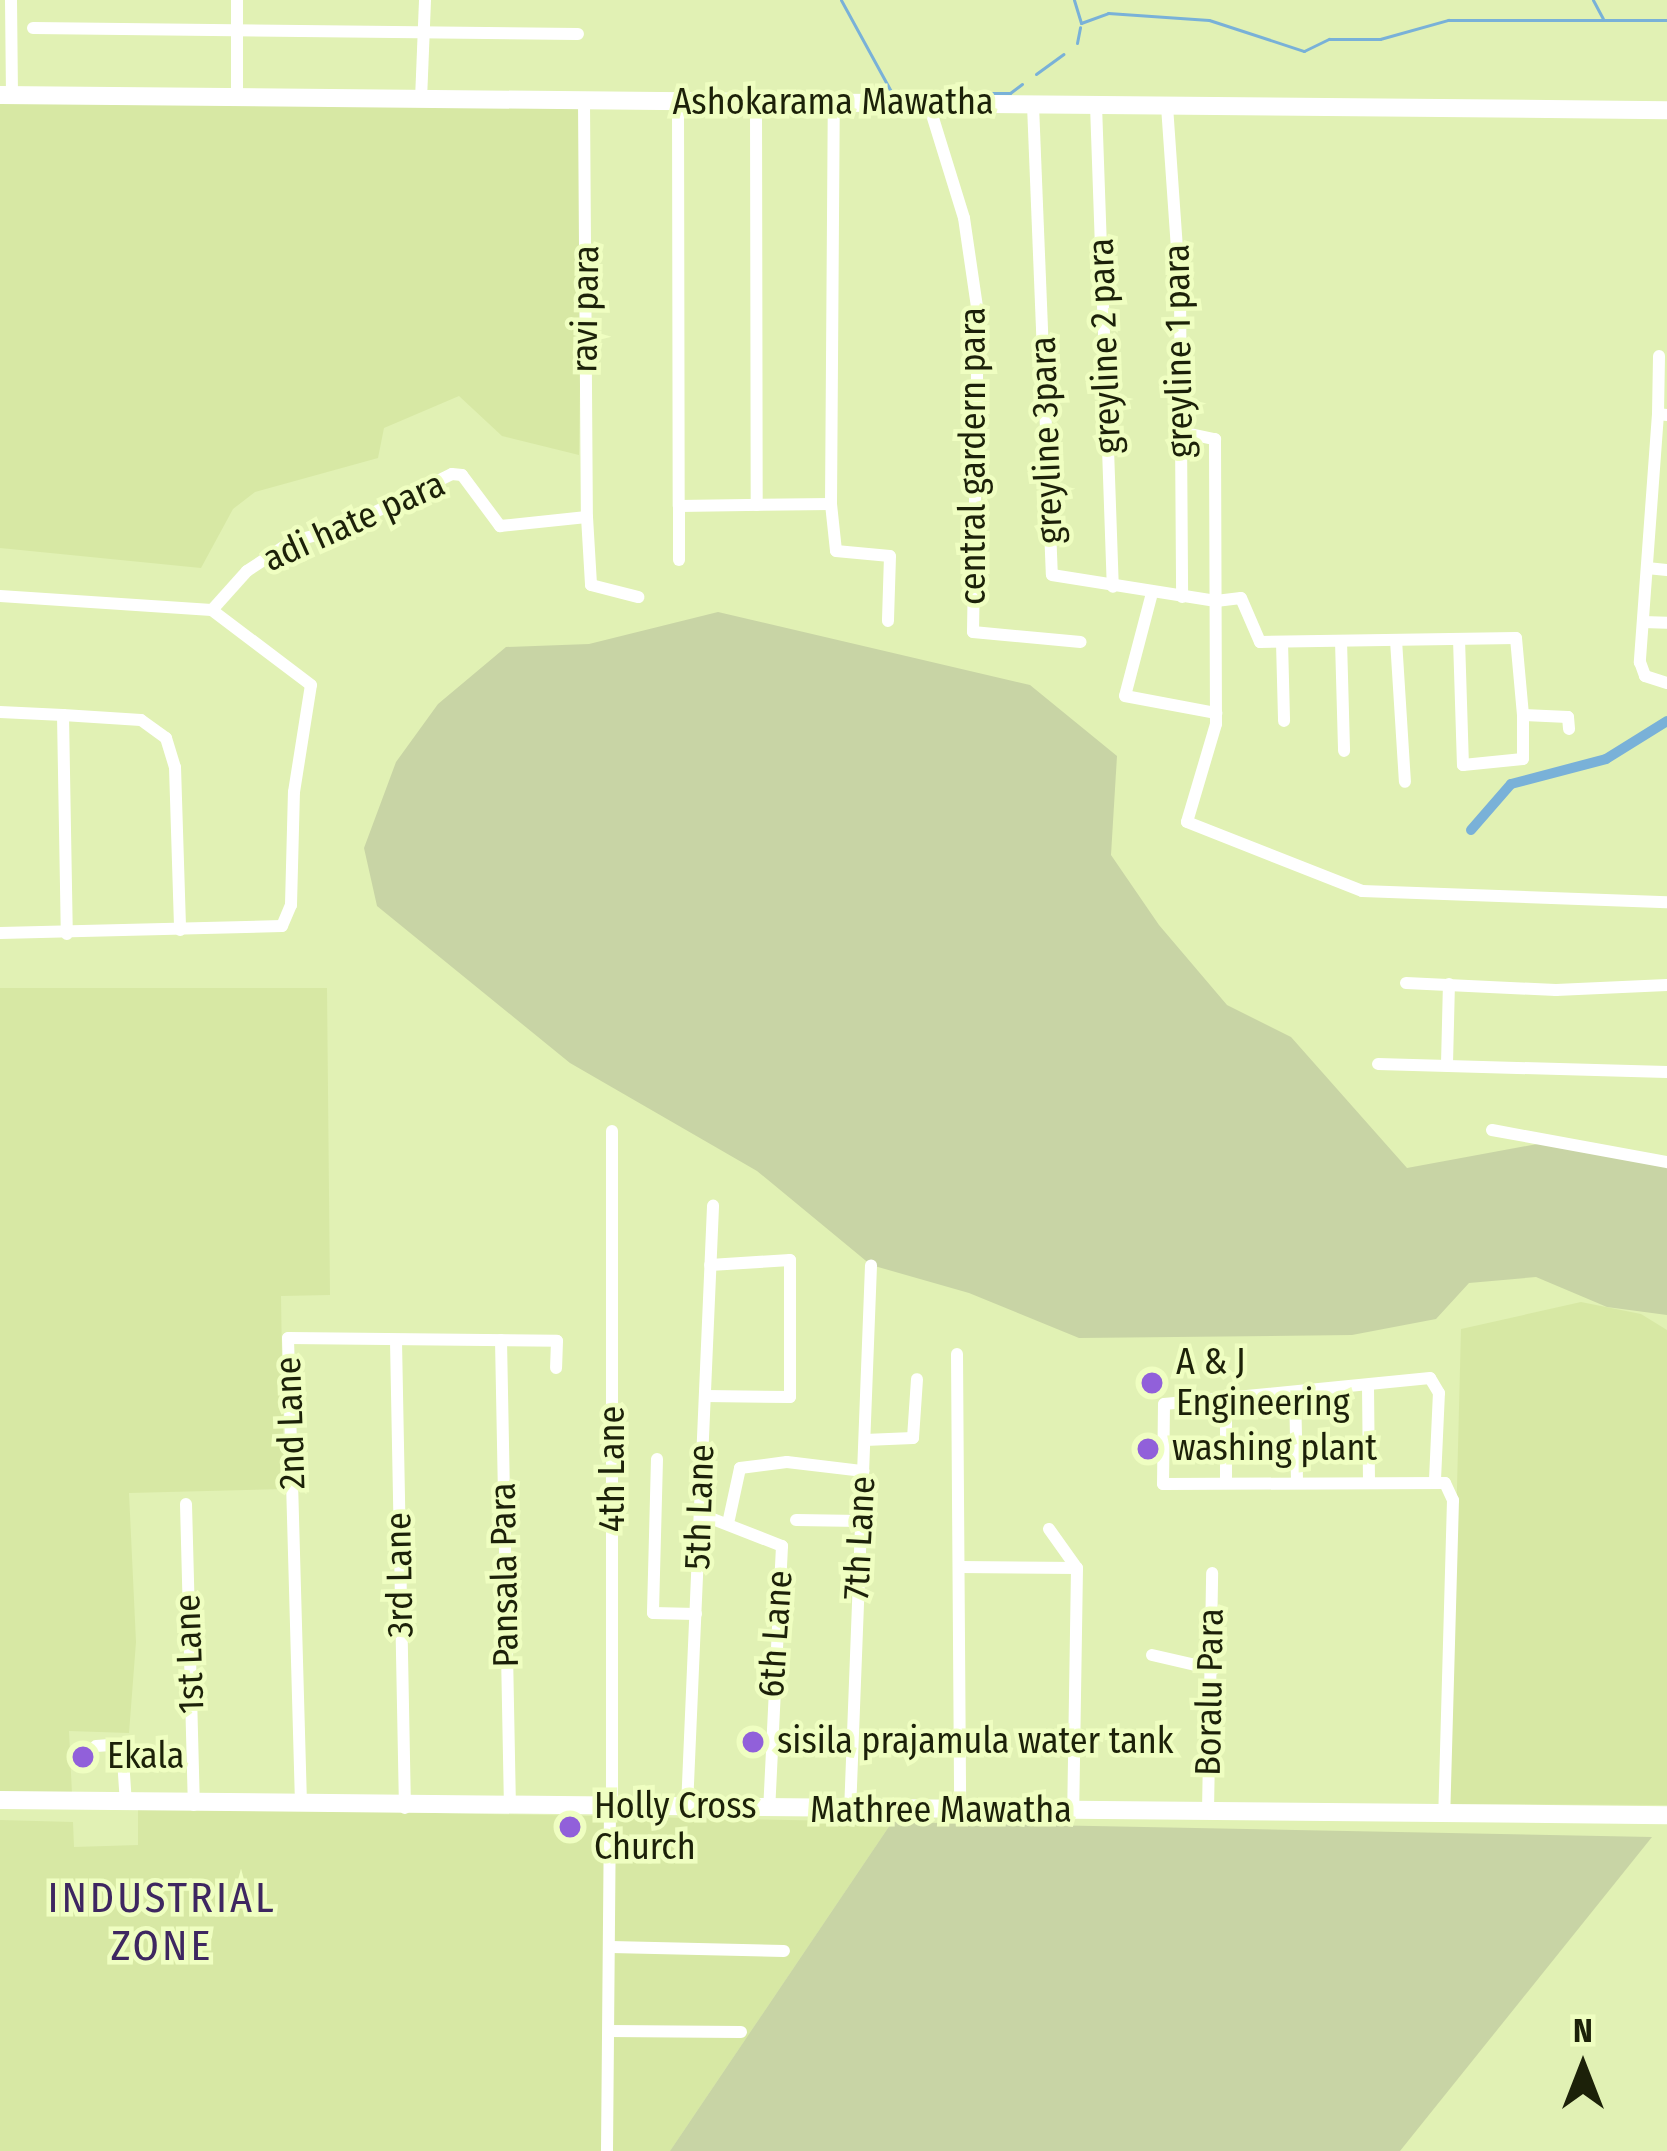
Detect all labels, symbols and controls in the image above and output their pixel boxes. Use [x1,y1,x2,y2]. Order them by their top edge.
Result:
street label: Ashokarama Mawatha [672,81,994,125]
street label: greyline 2 para [1080,237,1130,455]
street label: greyline 1 para [1156,244,1202,458]
street label: ravi para [563,245,609,373]
street label: central gardern para [952,307,996,605]
street label: greyline 3para [1022,335,1072,545]
street label: adi hate para [257,463,451,581]
place label: A & J Engineering [1176,1340,1350,1425]
street label: 2nd Lane [267,1356,315,1490]
marker: A & J Engineering [1139,1370,1165,1396]
street label: 4th Lane [591,1406,635,1532]
place label: washing plant [1172,1427,1377,1471]
marker: washing plant [1135,1436,1161,1462]
street label: 5th Lane [676,1444,724,1570]
street label: 7th Lane [835,1475,885,1601]
street label: Pansala Para [482,1482,528,1668]
street label: 3rd Lane [377,1512,423,1638]
street label: 6th Lane [750,1569,802,1699]
street label: 1st Lane [166,1593,214,1715]
street label: Boralu Para [1187,1608,1233,1776]
place label: sisila prajamula water tank [777,1720,1174,1764]
marker: sisila prajamula water tank [740,1729,766,1755]
place label: Ekala [107,1735,184,1779]
marker: Ekala [70,1744,96,1770]
place label: Holly Cross Church [594,1784,757,1869]
street label: Mathree Mawatha [810,1789,1072,1833]
marker: Holly Cross Church [557,1814,583,1840]
district label: INDUSTRIAL ZONE [47,1873,277,1972]
north arrow [1523,2007,1643,2127]
text: N [1573,2011,1593,2051]

